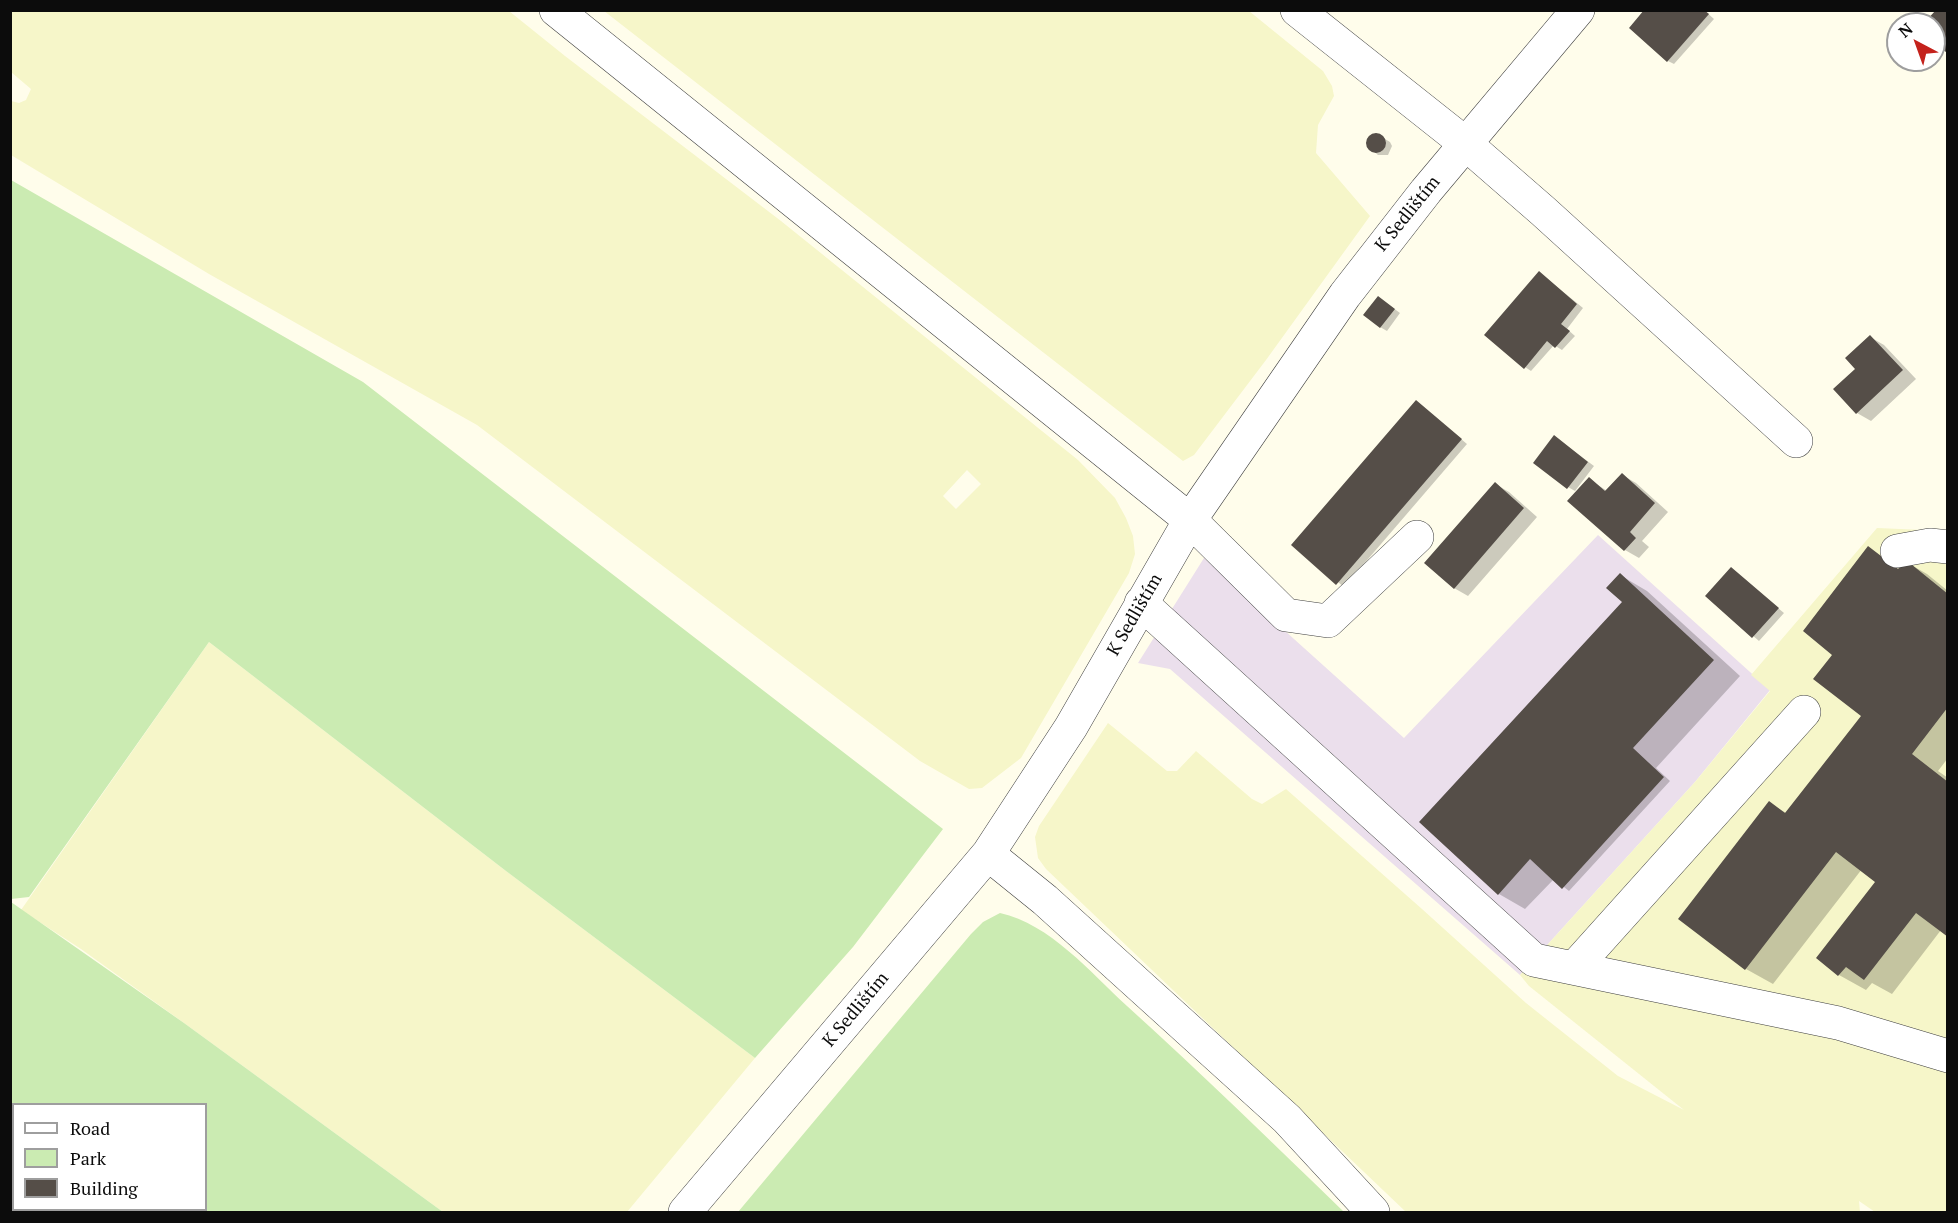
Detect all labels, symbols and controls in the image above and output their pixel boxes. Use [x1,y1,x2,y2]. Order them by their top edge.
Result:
north arrow [1886,12,1946,72]
text: N [1894,18,1917,42]
street label: K Sedlištím [1371,172,1445,256]
street label: K Sedlištím [1103,570,1167,660]
street label: K Sedlištím [818,968,894,1052]
legend [12,1103,207,1211]
text: Road [70,1116,110,1140]
text: Park [70,1146,106,1170]
text: Building [70,1176,138,1200]

